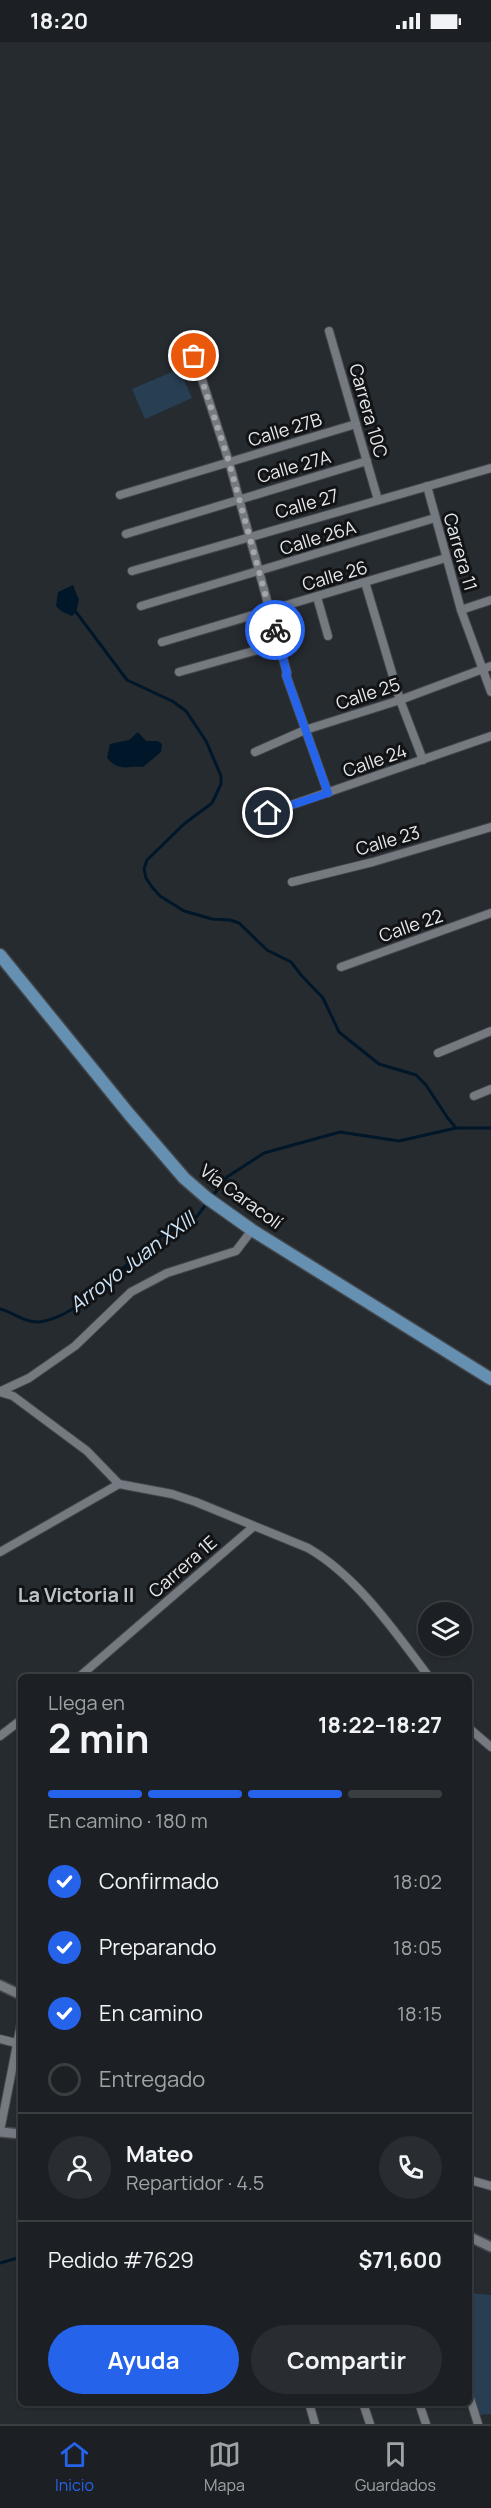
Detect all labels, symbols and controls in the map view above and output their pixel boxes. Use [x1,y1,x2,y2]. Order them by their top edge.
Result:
text: 18:20 [30,6,88,36]
pin [168,330,219,381]
icon: bag [177,339,210,372]
street label: Carrera 10C [344,361,394,461]
street label: Calle 27B [245,406,324,452]
street label: Calle 27A [254,444,334,488]
street label: Calle 27 [272,483,341,523]
street label: Carrera 11 [438,510,484,593]
street label: Calle 26A [277,514,359,560]
street label: Calle 26 [299,554,370,596]
courier [245,600,305,660]
icon: bike [259,614,292,647]
street label: Calle 25 [333,671,403,715]
street label: Calle 24 [340,738,410,782]
pin [242,787,293,838]
icon: home [251,796,284,829]
street label: Calle 23 [353,819,423,861]
street label: Calle 22 [376,903,446,947]
street label: Vía Caracolí [196,1158,287,1234]
water label: Arroyo Juan XXIII [63,1204,202,1318]
street label: Carrera 1E [143,1530,222,1603]
district label: La Victoria II [18,1581,134,1608]
map controls [418,1602,472,1656]
button: layers [418,1602,472,1656]
text: Llega en [48,1689,125,1716]
text: 18:22–18:27 [318,1710,442,1740]
text: 2 min [48,1711,149,1765]
text: En camino · 180 m [48,1807,208,1834]
icon: check [48,1865,81,1898]
text: Confirmado [99,1866,219,1896]
text: 18:02 [393,1868,442,1895]
icon: check [48,1931,81,1964]
text: Preparando [99,1932,217,1962]
text: 18:05 [393,1934,442,1961]
icon: check [48,1997,81,2030]
text: En camino [99,1998,203,2028]
text: 18:15 [397,2000,442,2027]
text: Entregado [99,2064,205,2094]
button: person [48,2136,111,2199]
button: phone [379,2136,442,2199]
text: Mateo [126,2139,193,2169]
text: Repartidor · 4.5 [126,2169,264,2196]
text: Pedido #7629 [48,2245,194,2275]
text: $71,600 [358,2245,442,2275]
button: Ayuda [48,2325,239,2394]
button: Compartir [251,2325,442,2394]
tab: Inicio [55,2438,94,2496]
tab: Mapa [204,2438,245,2496]
tab: Guardados [355,2438,436,2496]

